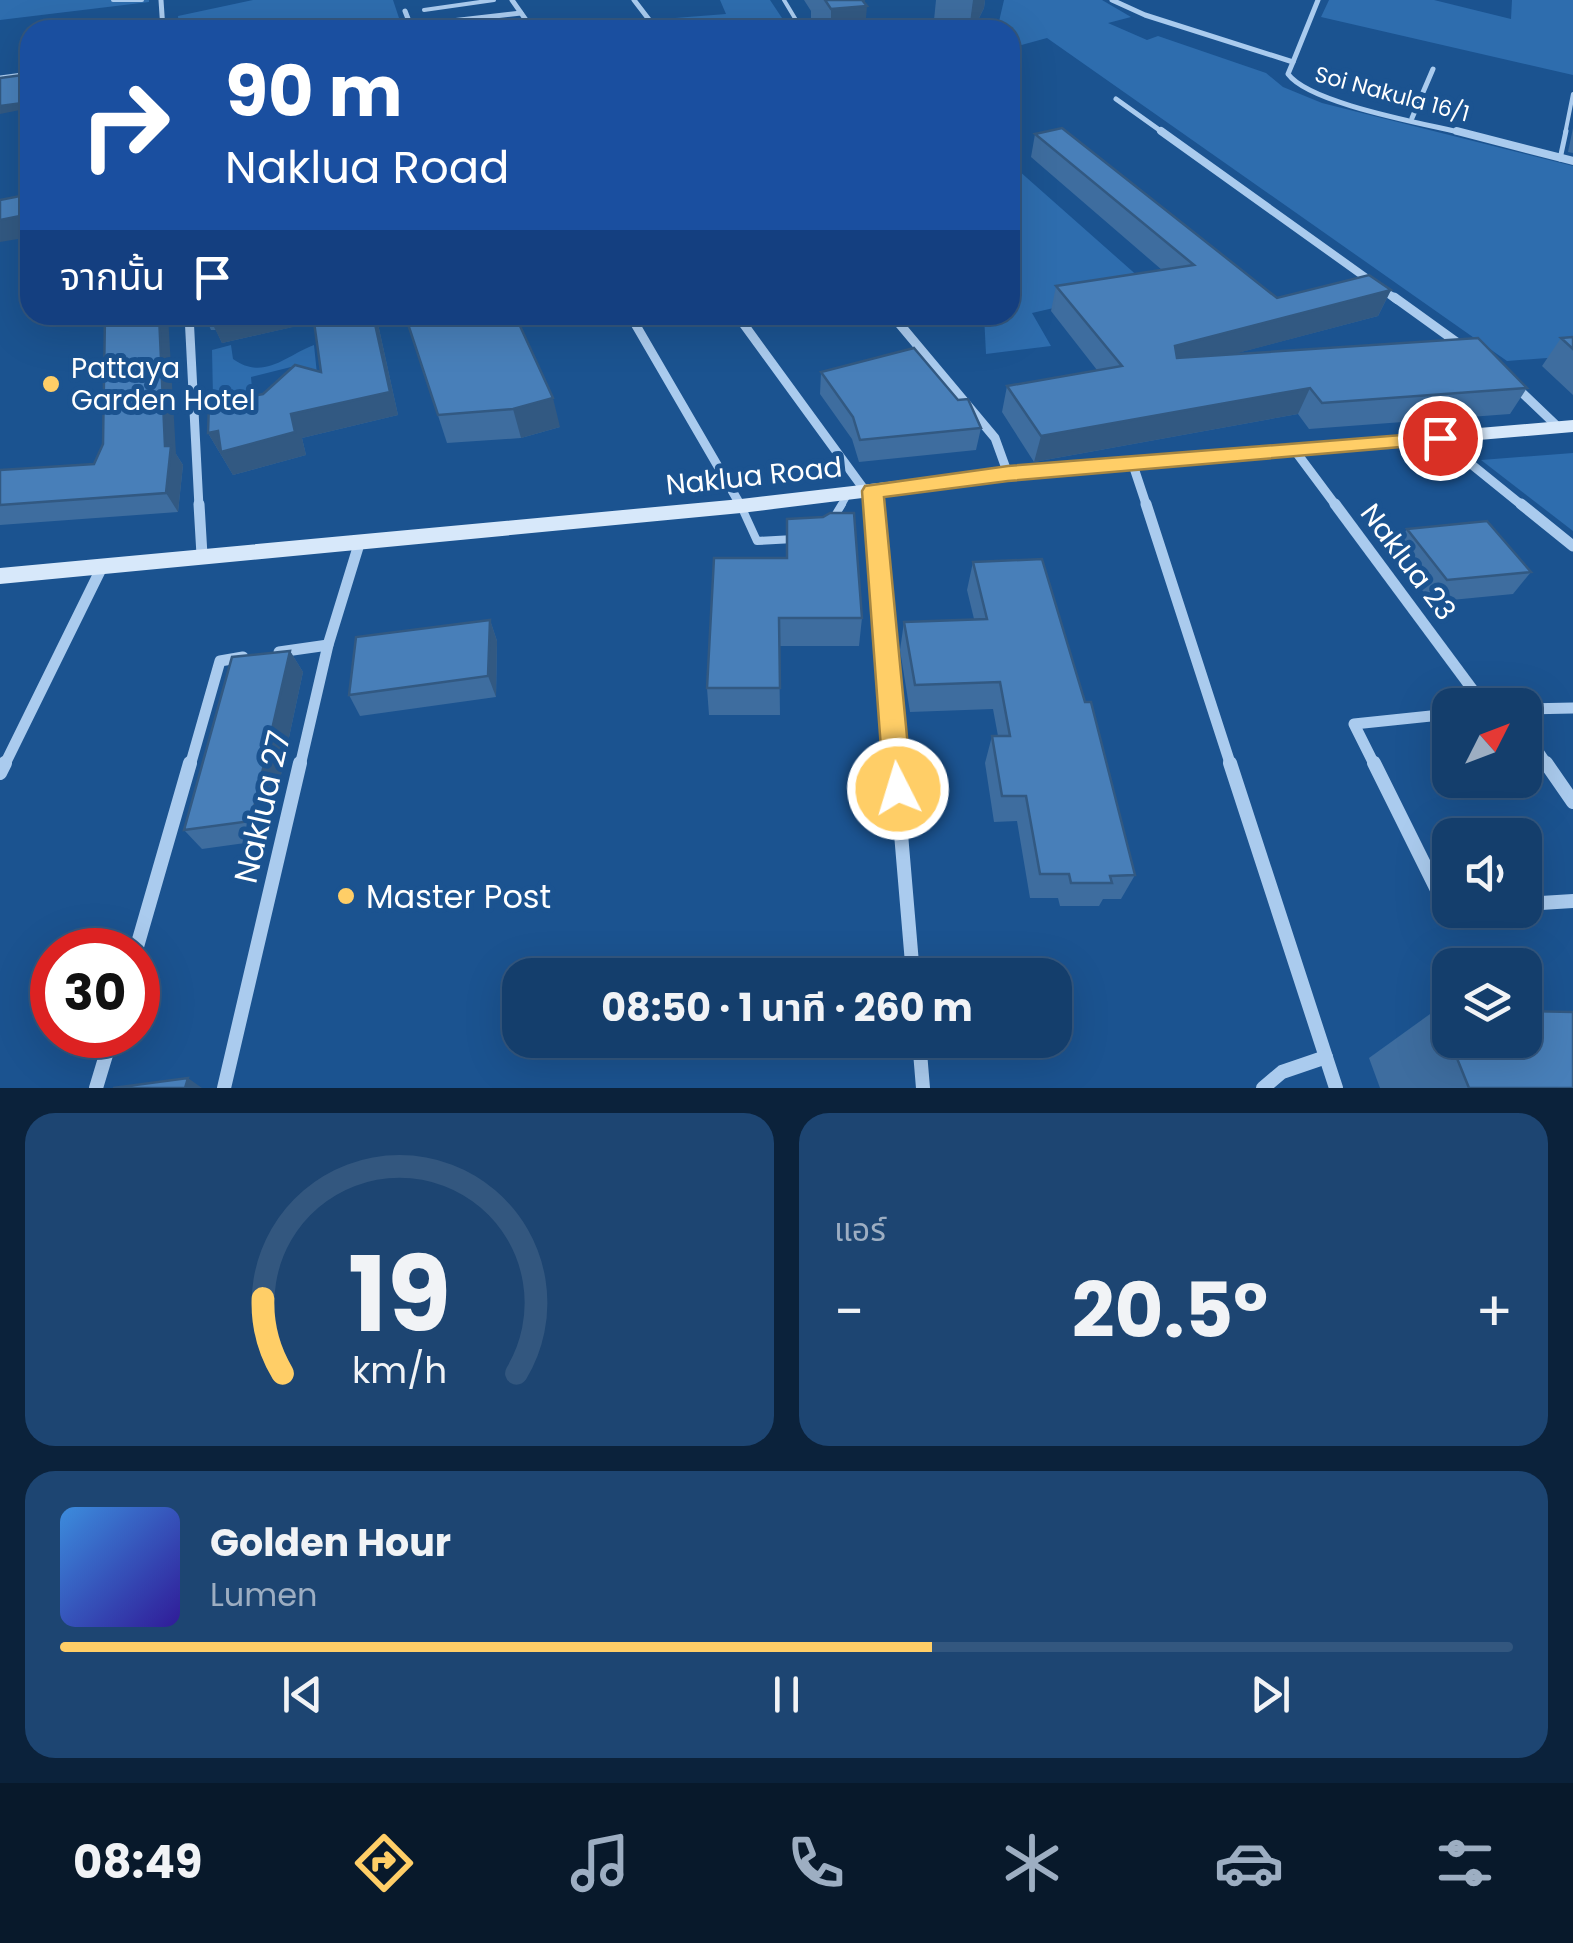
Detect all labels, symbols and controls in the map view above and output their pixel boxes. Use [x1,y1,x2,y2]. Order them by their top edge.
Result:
text: 90 m [225,42,403,141]
street label: Soi Nakula 16/1 [1311,58,1473,130]
icon: right [60,60,190,190]
text: Naklua Road [225,136,510,199]
text: จากนั้น [60,250,165,303]
icon: arrive [185,250,240,305]
place label: Pattaya Garden Hotel [71,349,256,420]
marker: Pattaya Garden Hotel [40,373,62,395]
pin [1398,396,1483,481]
icon: arrive [1413,411,1468,466]
street label: Naklua Road [664,447,844,505]
street label: Naklua 23 [1351,496,1465,628]
north arrow [1432,688,1542,798]
map controls [1432,688,1542,1058]
street label: Naklua 27 [223,726,301,888]
position arrow [846,737,950,841]
button: sound [1432,818,1542,928]
place label: Master Post [366,874,551,919]
marker: Master Post [335,885,357,907]
speed limit sign: 30 [30,928,160,1058]
button: layers [1432,948,1542,1058]
text: 08:50 · 1 นาที · 260 m [601,981,973,1034]
text: แอร์ [834,1207,886,1252]
text: 19 [348,1222,451,1367]
text: 20.5° [1072,1258,1268,1363]
text: − [834,1273,864,1350]
text: + [1475,1273,1513,1350]
text: km/h [352,1345,447,1396]
text: Golden Hour [210,1516,451,1569]
text: Lumen [210,1572,318,1617]
icon: previous [275,1667,330,1722]
icon: pause [759,1667,814,1722]
icon: next [1243,1667,1298,1722]
icon: directions [349,1828,419,1898]
icon: music [565,1828,635,1898]
icon: phone [781,1828,851,1898]
icon: climate [997,1828,1067,1898]
icon: car [1214,1828,1284,1898]
icon: filters [1430,1828,1500,1898]
text: 08:49 [73,1831,203,1894]

